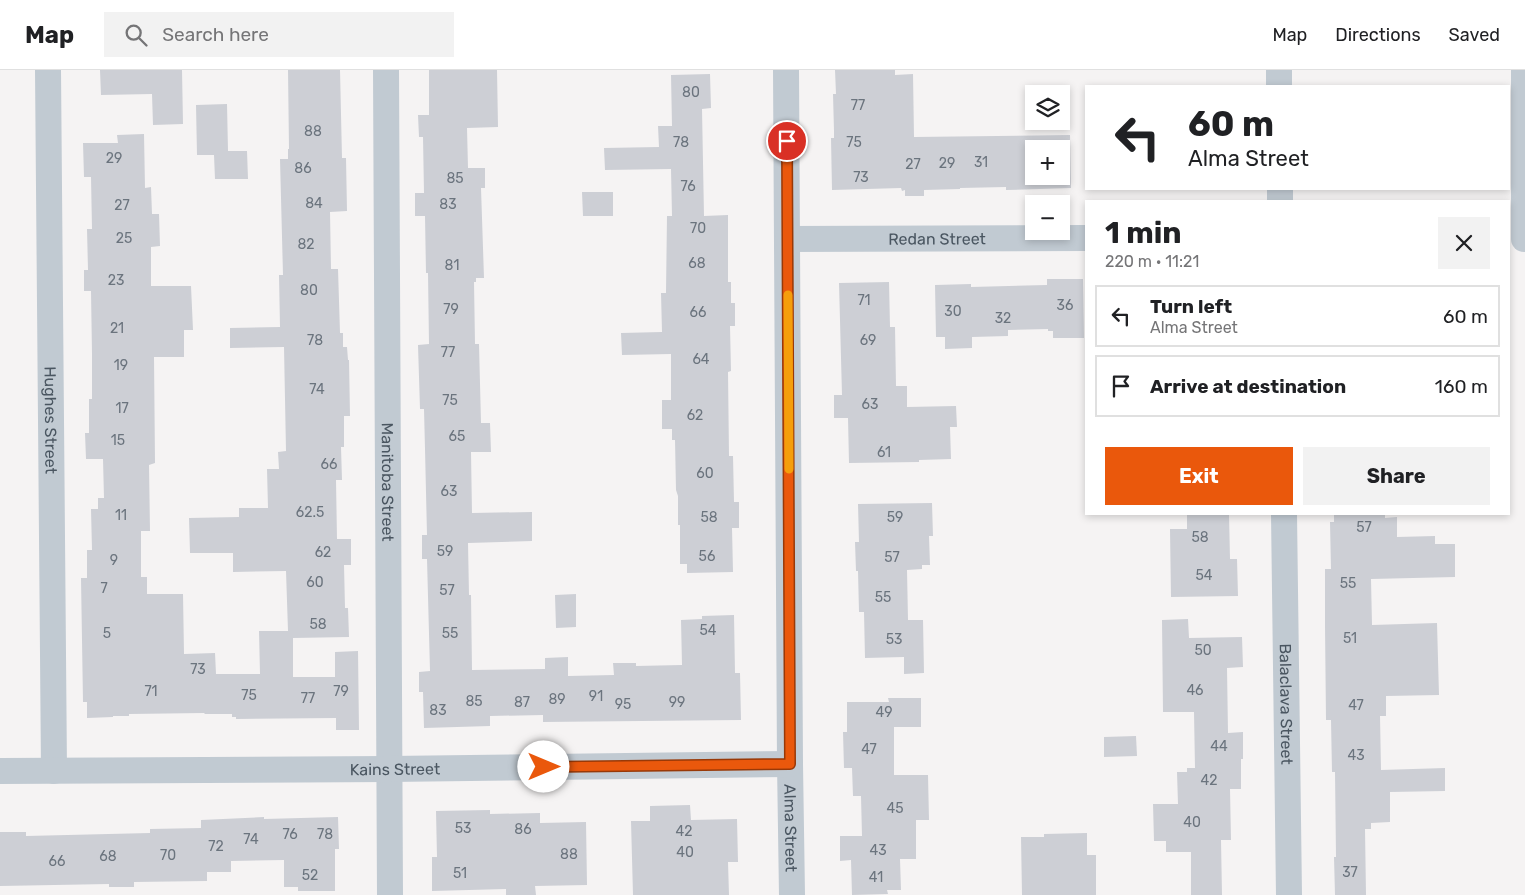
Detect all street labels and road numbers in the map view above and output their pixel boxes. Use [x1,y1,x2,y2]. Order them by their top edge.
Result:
street label: Redan Street [888,229,986,248]
street label: Hughes Street [41,366,61,474]
street label: Manitoba Street [378,422,398,542]
street label: Balaclava Street [1276,643,1297,765]
street label: Kains Street [350,759,440,779]
street label: Alma Street [781,784,801,872]

